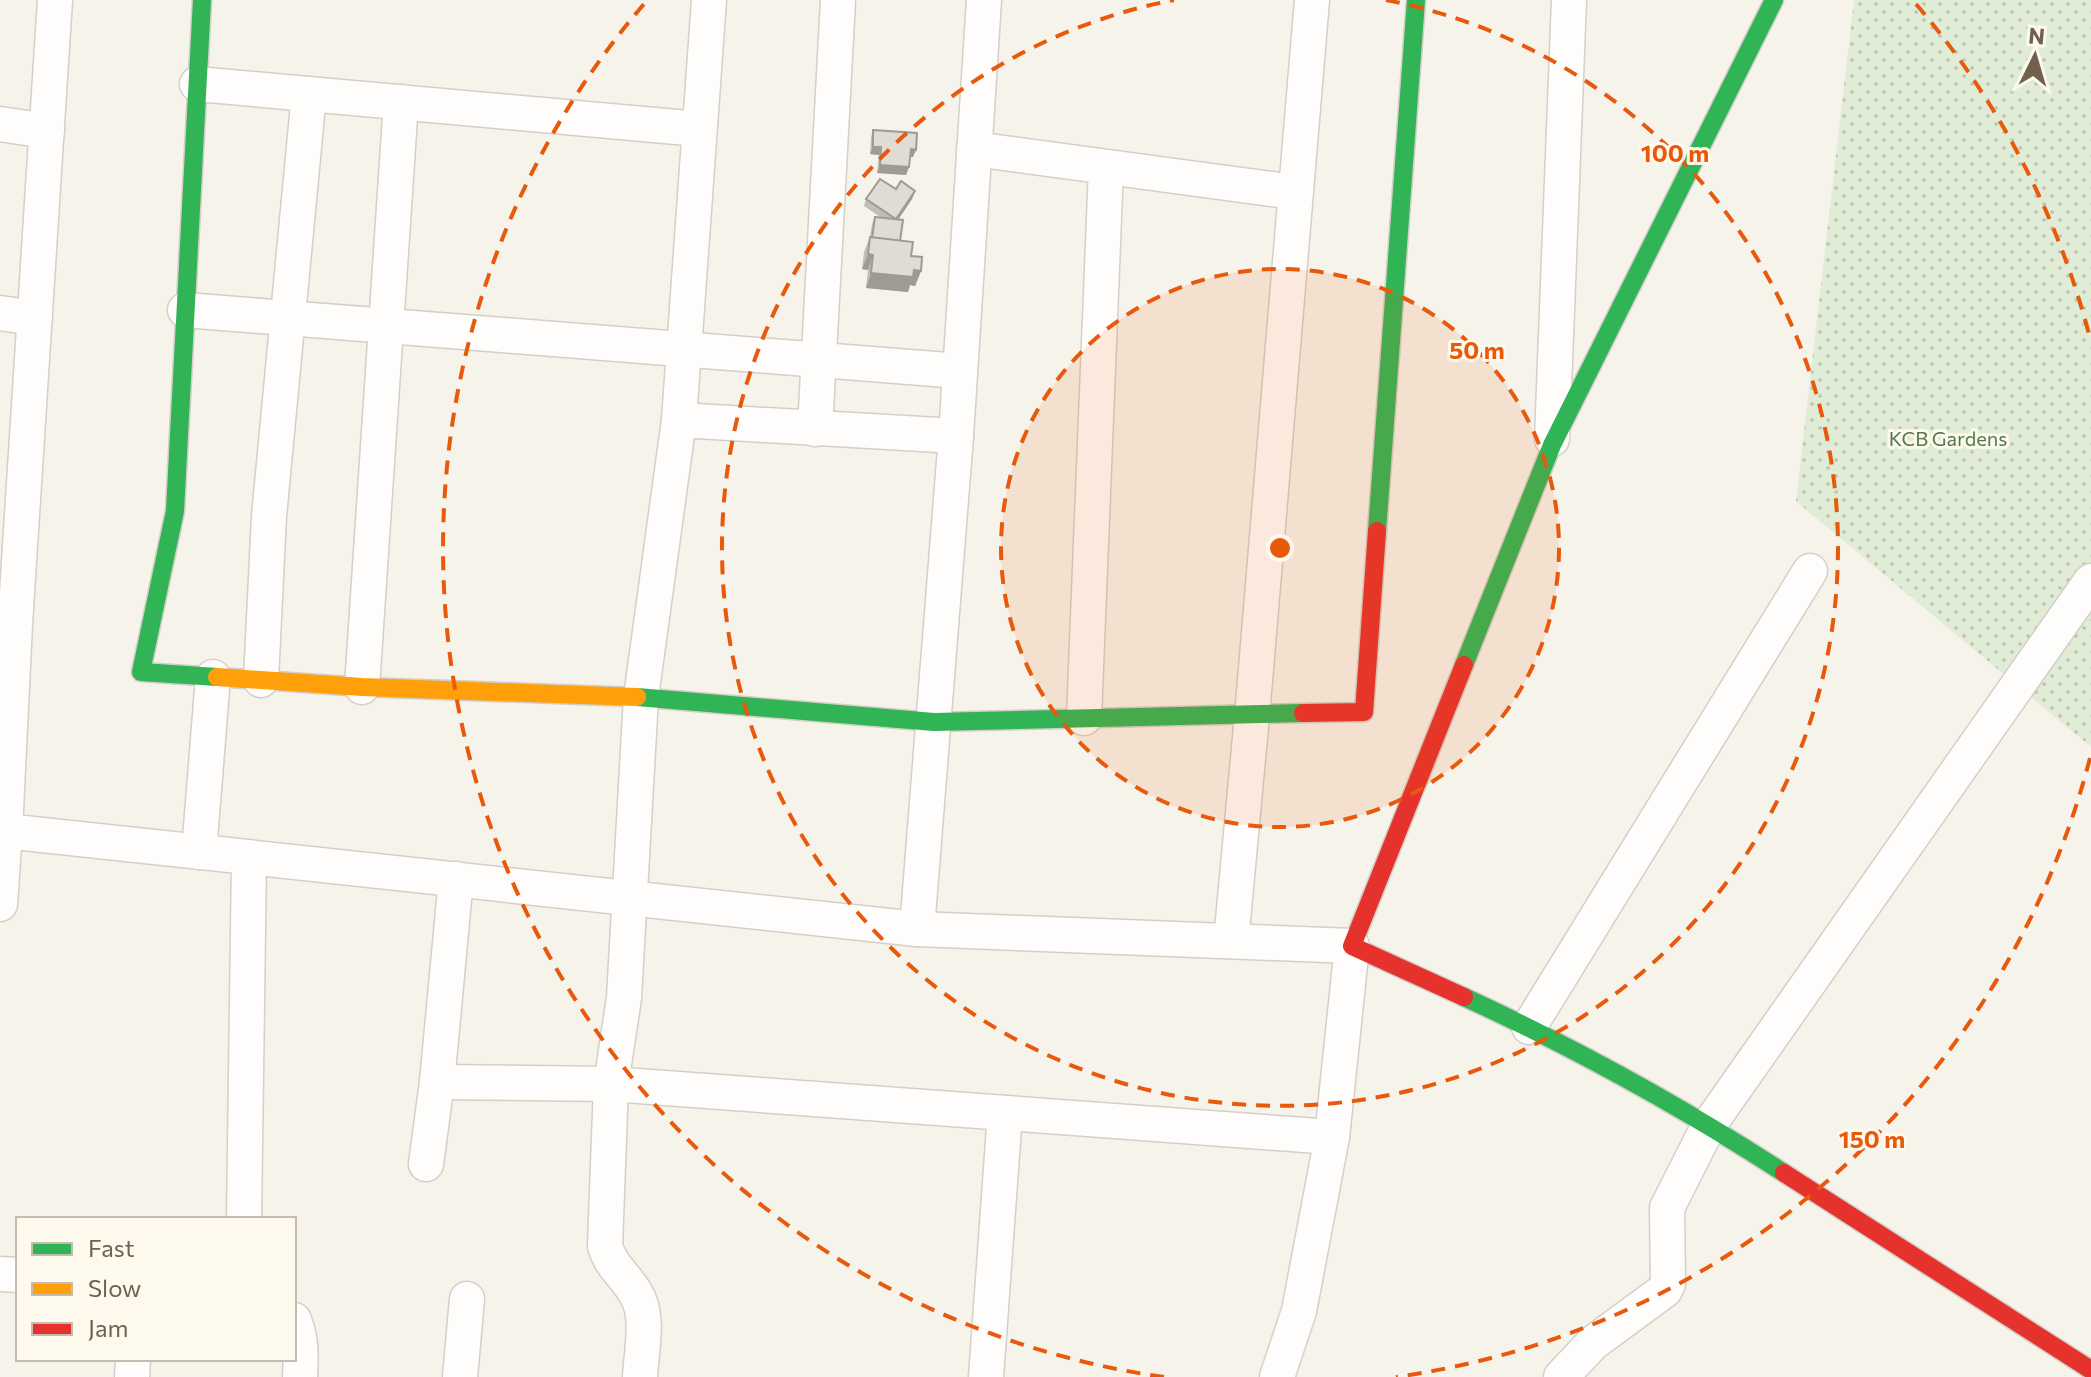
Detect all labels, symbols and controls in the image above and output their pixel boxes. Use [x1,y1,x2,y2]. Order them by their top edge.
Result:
north arrow [1995,16,2075,96]
text: N [2027,21,2046,50]
text: 100 m [1641,138,1709,167]
text: 50 m [1449,335,1505,364]
park label: KCB Gardens [1889,426,2007,450]
centre of rings [1266,534,1294,562]
text: 150 m [1839,1124,1905,1153]
legend [16,1217,296,1361]
text: Fast [88,1233,135,1262]
text: Slow [88,1273,141,1302]
text: Jam [88,1313,128,1342]

